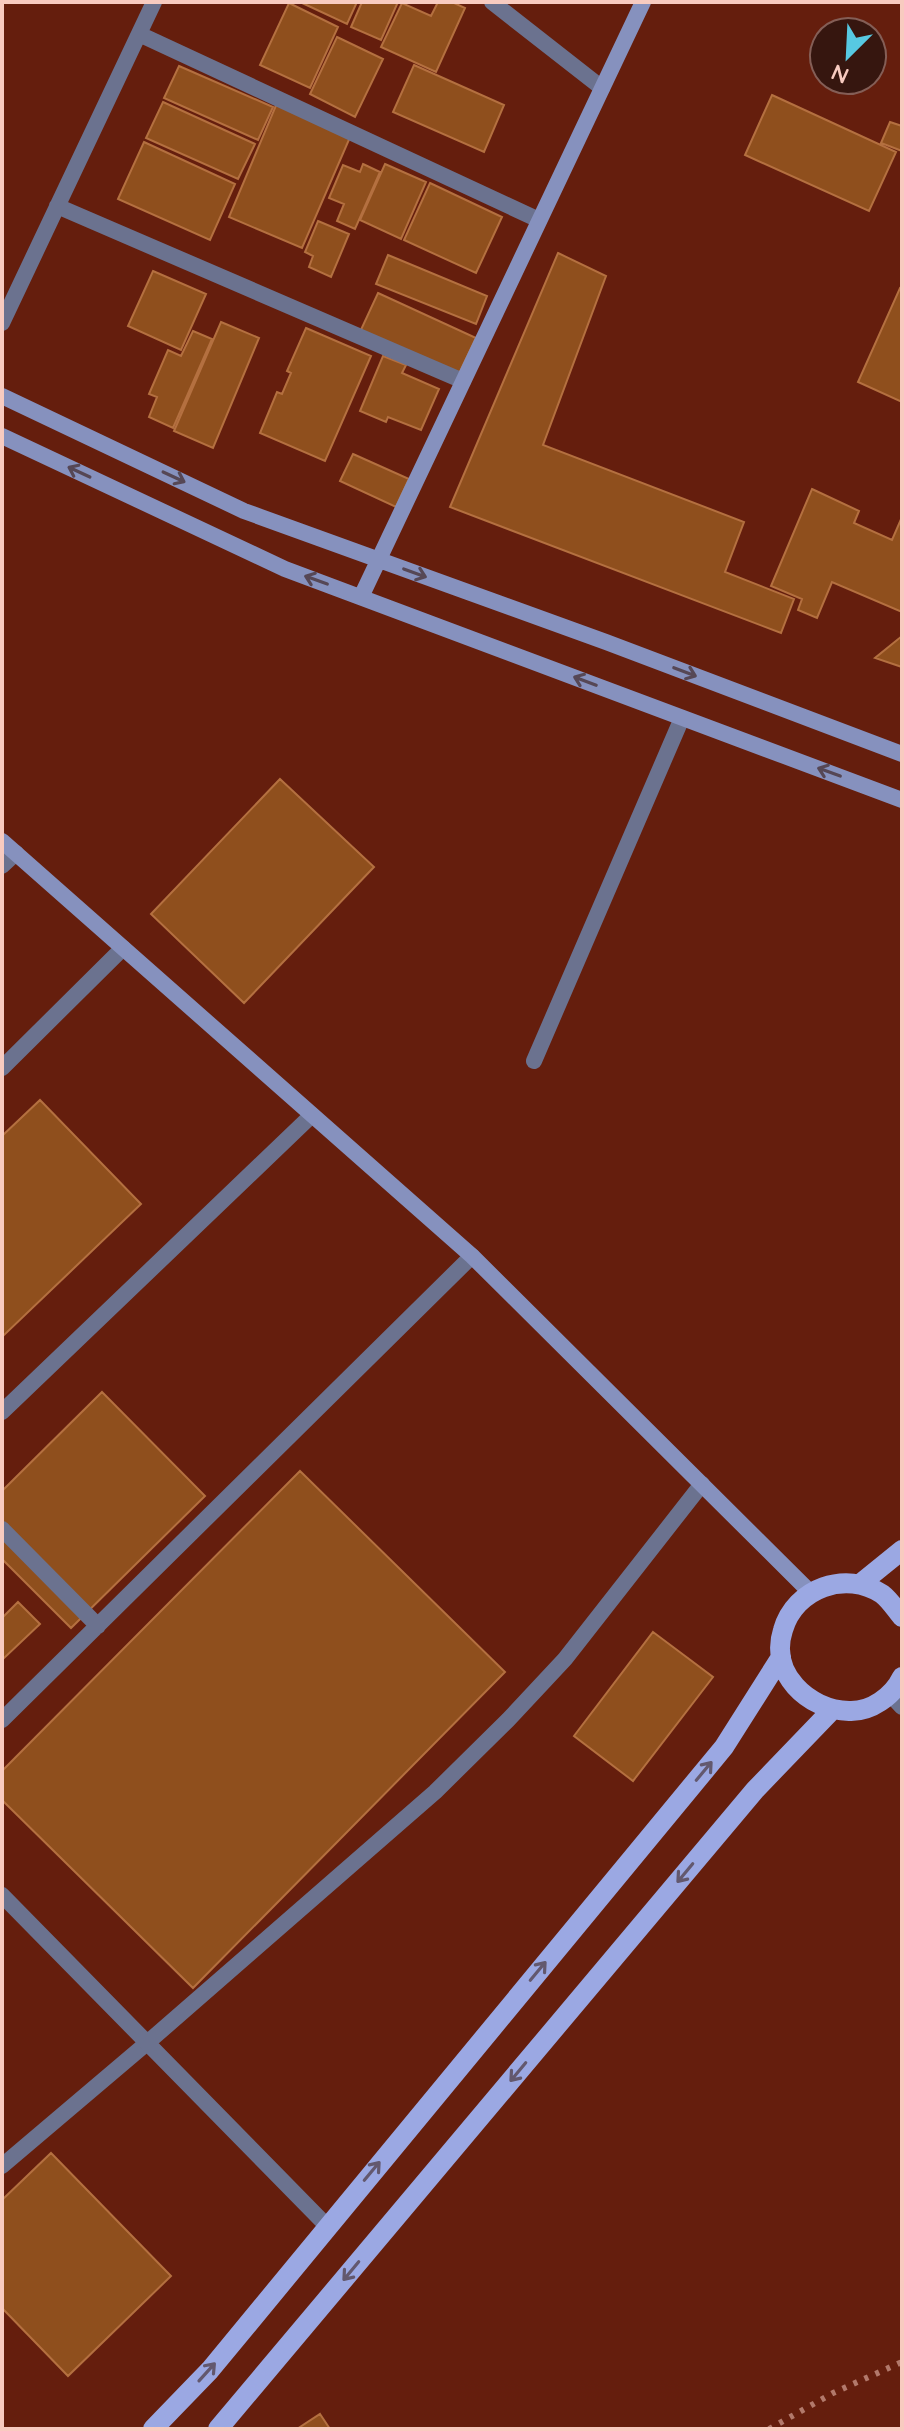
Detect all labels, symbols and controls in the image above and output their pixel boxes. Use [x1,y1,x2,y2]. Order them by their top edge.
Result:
north arrow [808,16,888,96]
text: N [827,58,853,90]
one-way arrow [68,464,92,479]
one-way arrow [161,470,185,485]
one-way arrow [402,566,427,581]
one-way arrow [304,572,329,586]
one-way arrow [673,666,697,680]
one-way arrow [574,673,598,687]
one-way arrow [817,764,842,779]
one-way arrow [695,1762,713,1782]
one-way arrow [676,1862,694,1882]
one-way arrow [529,1962,547,1982]
one-way arrow [509,2061,527,2081]
one-way arrow [363,2162,381,2182]
one-way arrow [342,2260,360,2281]
one-way arrow [198,2363,216,2383]

